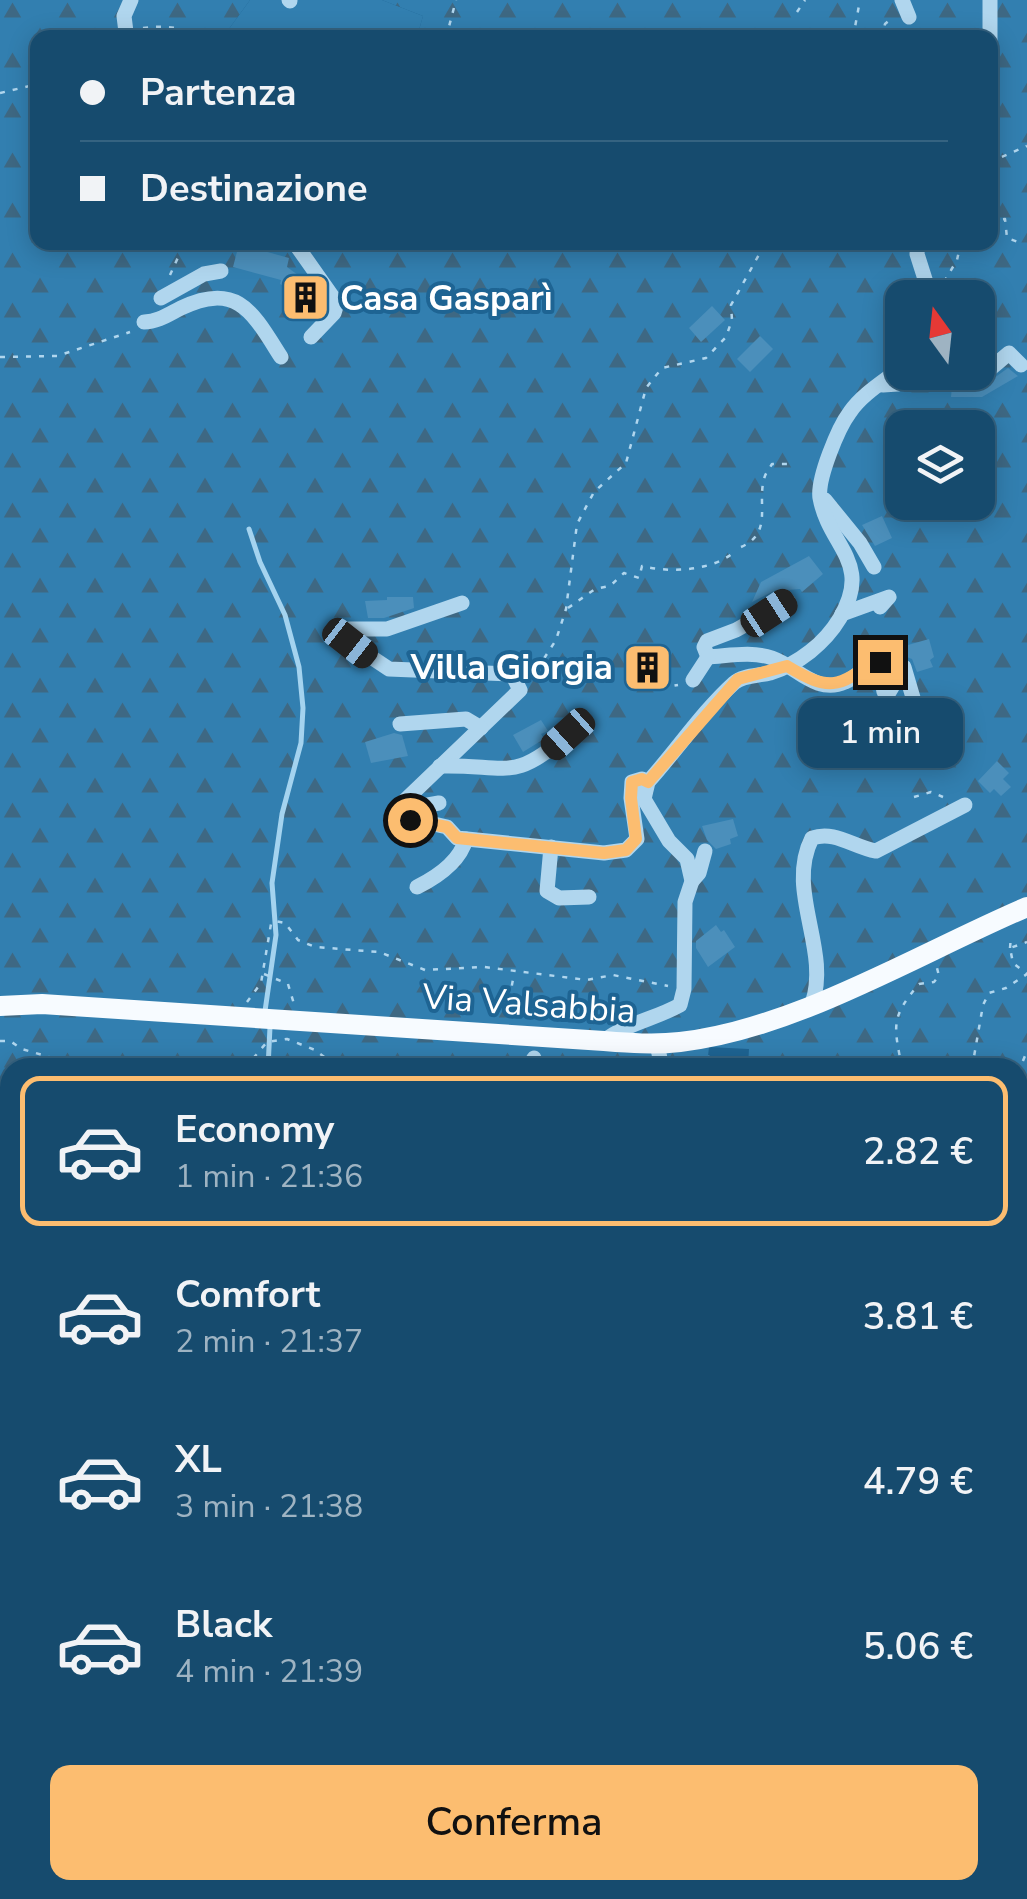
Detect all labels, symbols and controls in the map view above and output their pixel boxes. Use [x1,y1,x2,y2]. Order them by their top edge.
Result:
text: Partenza [140,67,297,118]
text: Destinazione [140,163,368,214]
building icon: Casa Gasparì [279,272,331,324]
place label: Casa Gasparì [340,275,553,322]
north arrow [885,280,995,390]
map controls [885,280,995,520]
button: layers [885,410,995,520]
car [736,584,802,642]
car [317,613,383,673]
route end [858,640,903,685]
building icon: Villa Giorgia [622,641,674,693]
place label: Villa Giorgia [410,644,613,691]
callout: 1 min [798,697,962,767]
car [536,703,600,765]
text: 1 min [840,711,921,754]
route start [388,798,433,843]
street label: Via Valsabbia [420,973,637,1035]
text: Economy [175,1104,334,1155]
icon: car [55,1106,145,1196]
text: 2.82 € [863,1126,973,1177]
text: 1 min · 21:36 [175,1155,363,1198]
text: Comfort [175,1269,320,1320]
icon: car [55,1271,145,1361]
text: 3.81 € [863,1291,973,1342]
text: 2 min · 21:37 [175,1320,363,1363]
text: XL [175,1434,222,1485]
icon: car [55,1436,145,1526]
text: 4.79 € [863,1456,973,1507]
text: 3 min · 21:38 [175,1485,363,1528]
text: Black [175,1599,272,1650]
icon: car [55,1601,145,1691]
text: 5.06 € [863,1621,973,1672]
text: 4 min · 21:39 [175,1650,363,1693]
button: Conferma [50,1765,978,1880]

